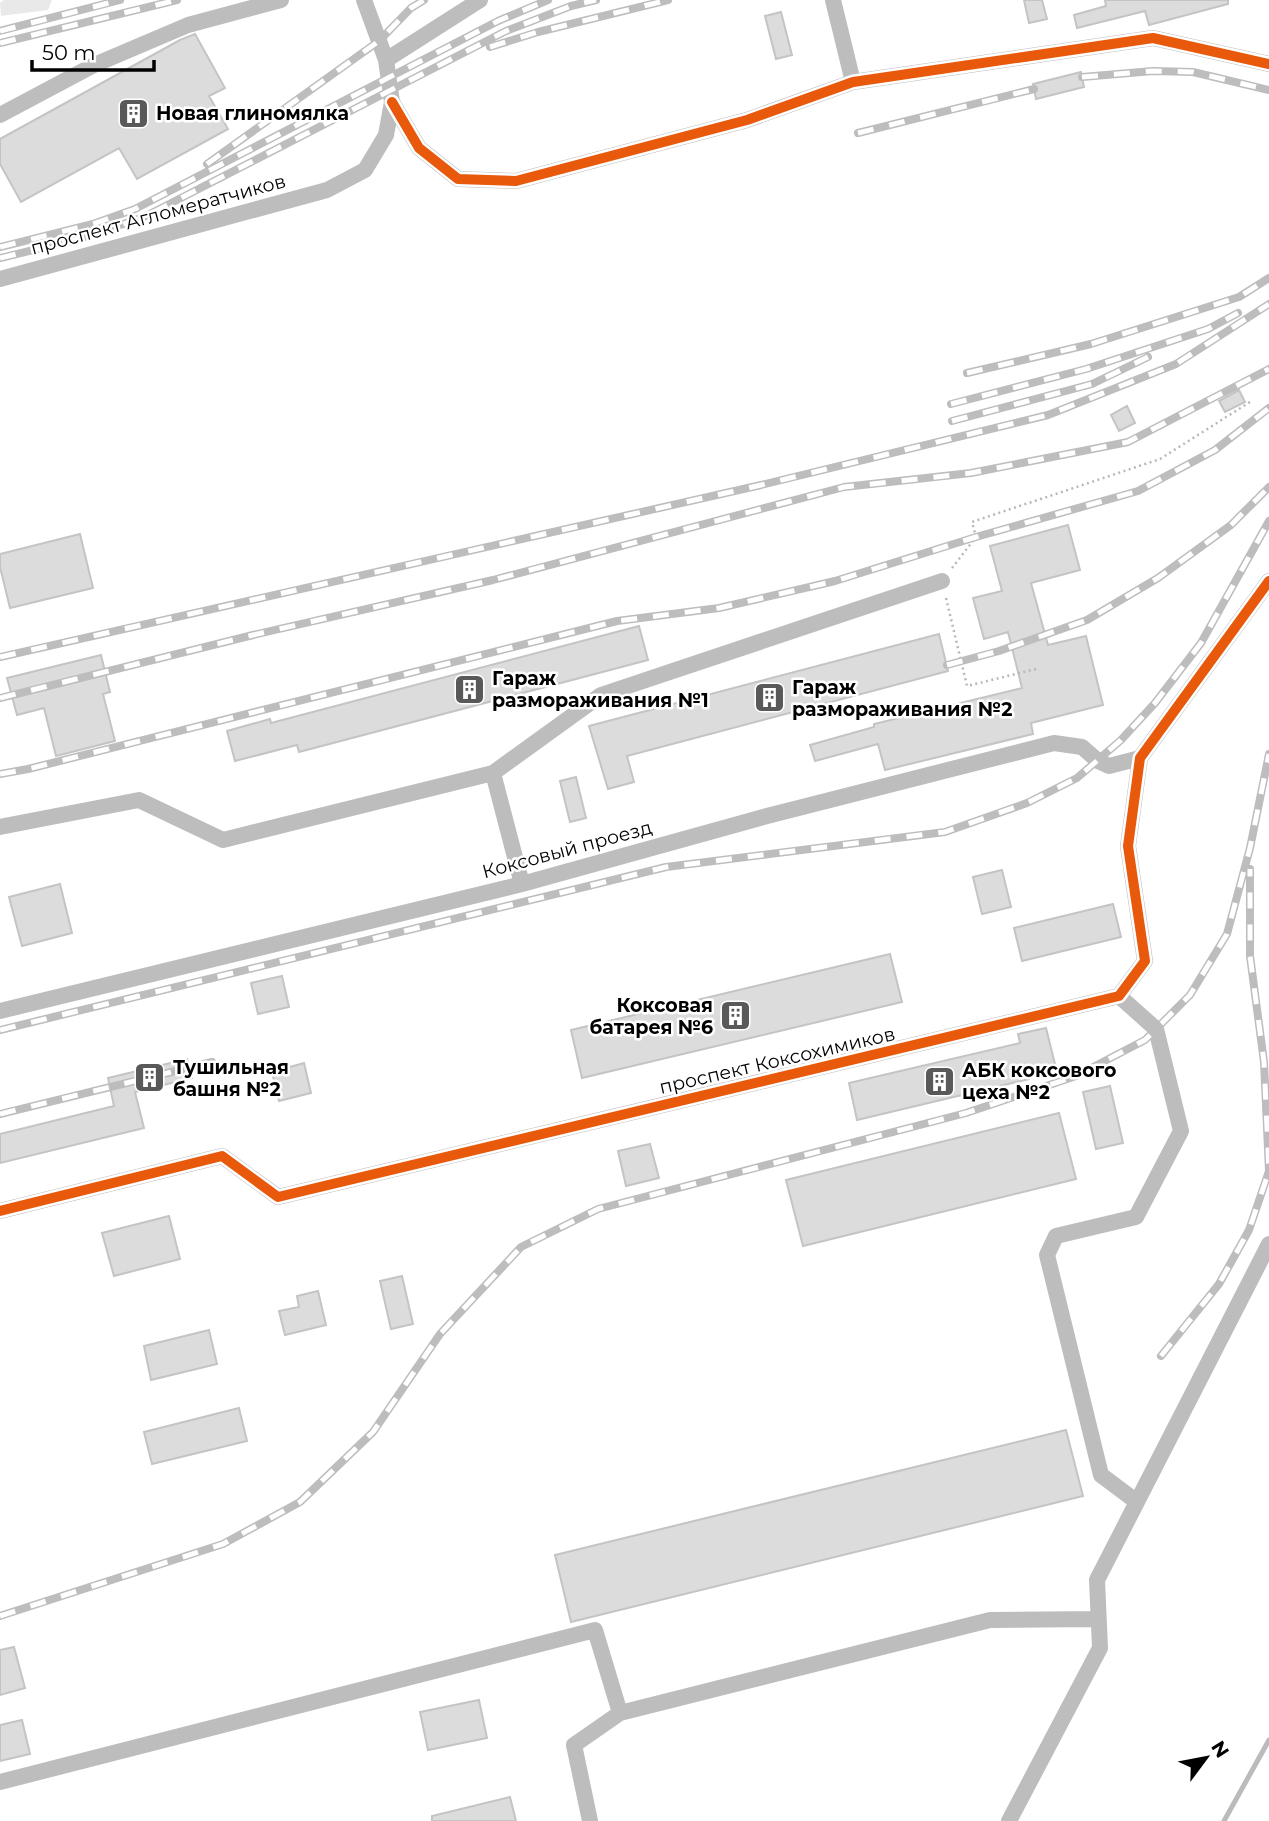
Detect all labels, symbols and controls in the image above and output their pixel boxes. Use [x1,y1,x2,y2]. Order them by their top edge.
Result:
scale bar [32,28,154,72]
text: 50 m [42,40,96,65]
building icon: Новая глиномялка [116,96,150,130]
place label: Новая глиномялка [156,102,349,125]
street label: проспект Агломератчиков [28,169,288,260]
place label: Гараж размораживания №1 [492,667,709,712]
building icon: Гараж размораживания №1 [452,672,486,706]
place label: Гараж размораживания №2 [792,676,1012,721]
building icon: Гараж размораживания №2 [752,681,786,715]
street label: Коксовый проезд [480,816,655,883]
place label: Коксовая батарея №6 [590,994,713,1039]
building icon: Коксовая батарея №6 [719,999,753,1033]
street label: проспект Коксохимиков [657,1022,897,1099]
place label: Тушильная башня №2 [173,1056,289,1101]
place label: АБК коксового цеха №2 [962,1059,1116,1104]
building icon: Тушильная башня №2 [133,1061,167,1095]
building icon: АБК коксового цеха №2 [922,1064,956,1098]
north arrow [1171,1723,1241,1793]
text: N [1206,1737,1234,1762]

